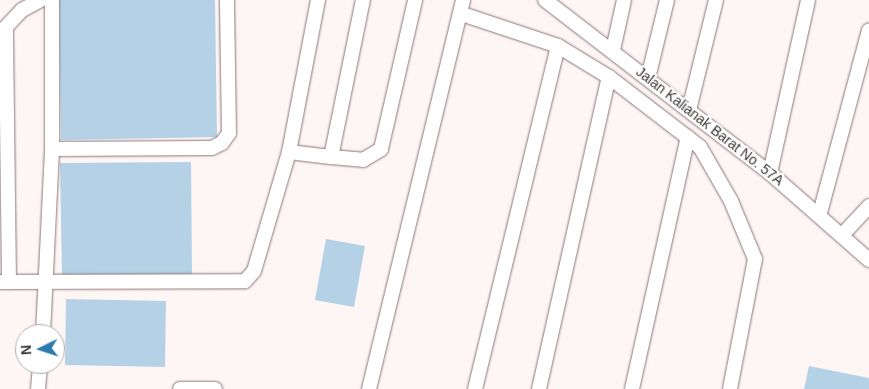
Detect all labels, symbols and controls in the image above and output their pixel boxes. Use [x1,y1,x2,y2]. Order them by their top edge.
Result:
street label: Jalan Kalianak Barat No. 57A [633,63,787,189]
north arrow [15,324,65,374]
text: N [18,344,34,356]

